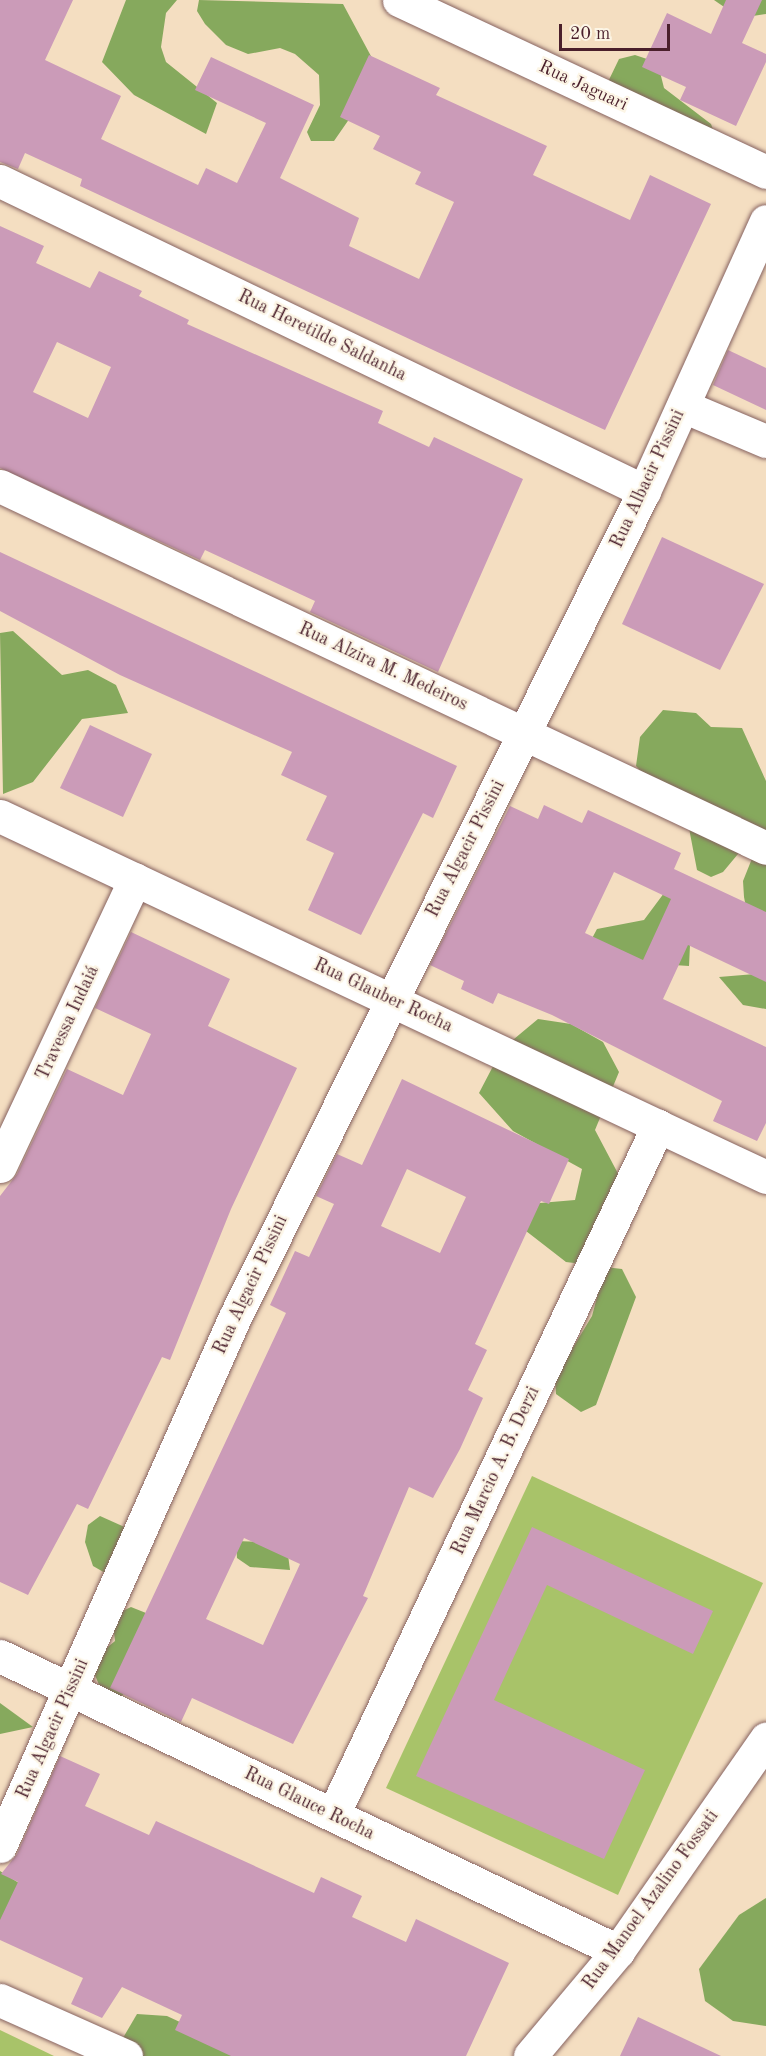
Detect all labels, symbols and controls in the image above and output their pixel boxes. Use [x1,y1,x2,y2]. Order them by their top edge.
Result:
scale bar [562,12,673,50]
text: 20 m [570,25,610,43]
street label: Rua Jaguari [535,56,631,116]
street label: Rua Heretilde Saldanha [234,286,410,386]
street label: Rua Albacir Pissini [606,406,690,552]
street label: Rua Alzira M. Medeiros [295,618,471,716]
street label: Rua Algacir Pissini [422,777,510,921]
street label: Rua Glauber Rocha [310,954,456,1038]
street label: Travessa Indaiá [32,962,104,1084]
street label: Rua Algacir Pissini [209,1212,293,1358]
street label: Rua Marcio A. B. Derzi [447,1383,545,1559]
street label: Rua Algacir Pissini [12,1656,94,1802]
street label: Rua Glauce Rocha [240,1763,378,1845]
street label: Rua Manoel Azalino Fossati [579,1806,723,1994]

